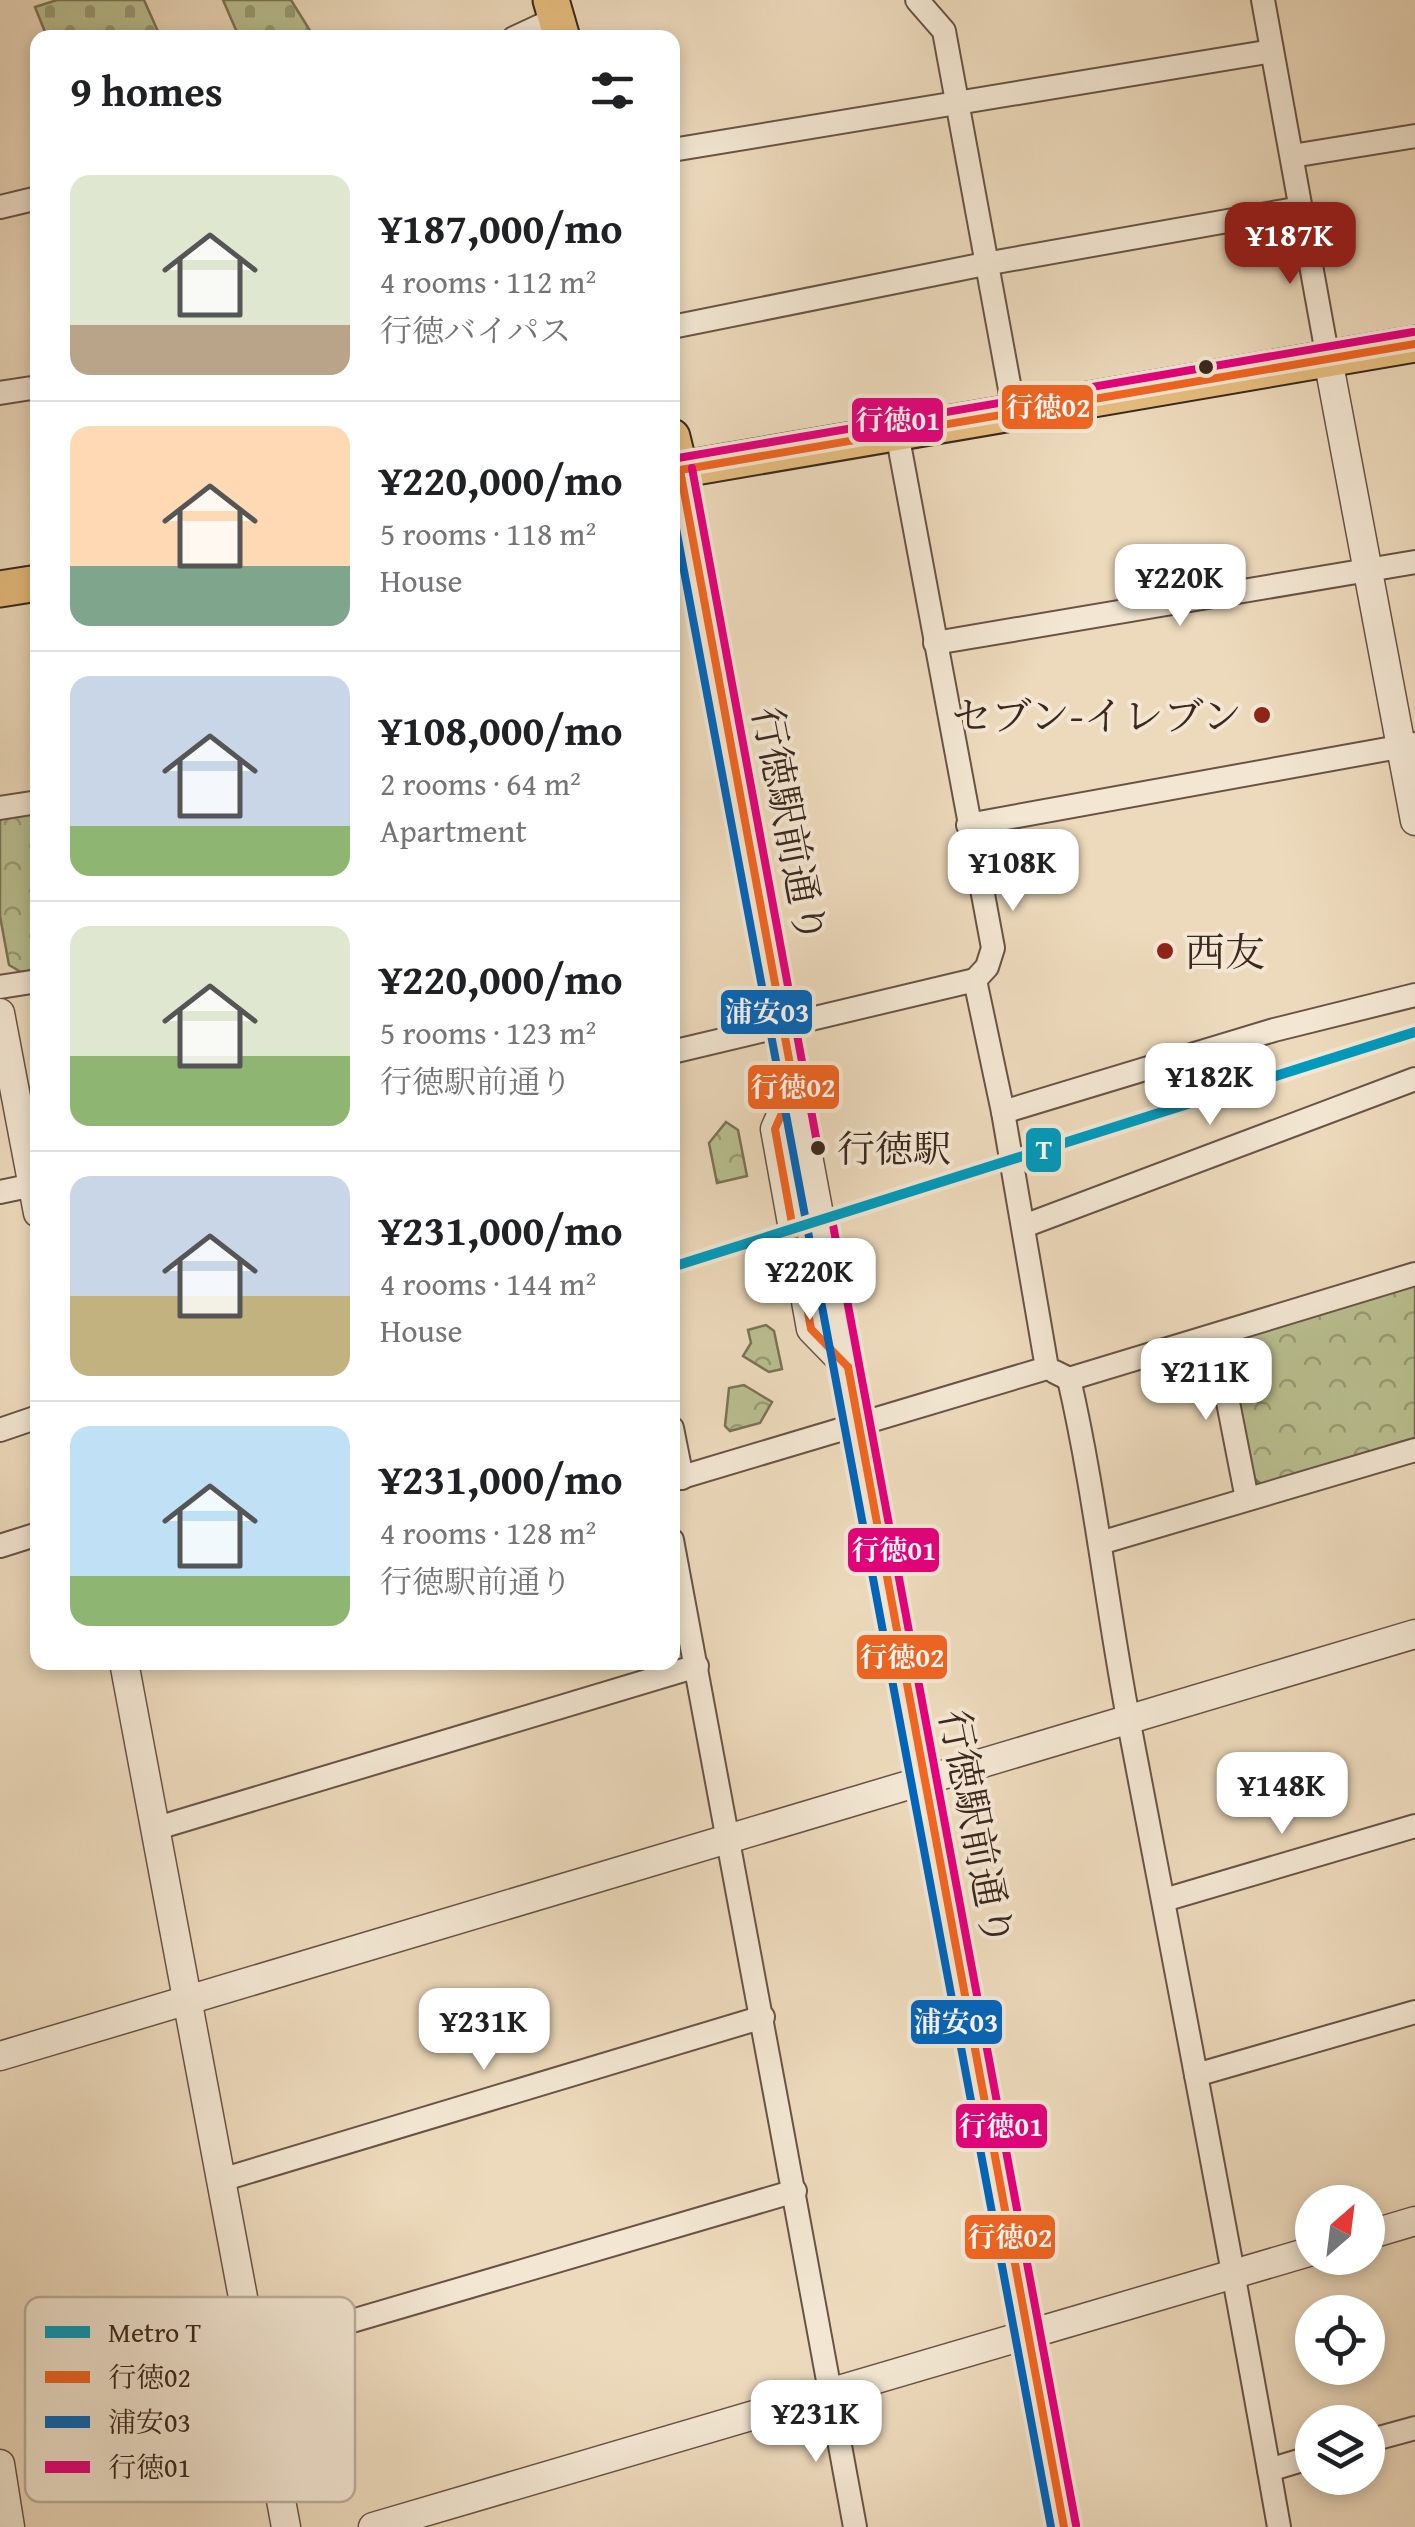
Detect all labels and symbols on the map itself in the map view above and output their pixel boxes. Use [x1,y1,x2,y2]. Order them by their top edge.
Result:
pin: ¥187K [1220,202,1360,287]
unlabelled marker [1196,357,1216,377]
line badge: 行徳02 [1000,383,1095,431]
text: 行徳02 [1005,386,1091,427]
line badge: 行徳01 [850,396,945,444]
text: 行徳01 [855,399,941,440]
pin: ¥220K [1110,544,1250,629]
place label: セブン-イレブン [951,686,1242,745]
street label: 行徳駅前通り [738,702,842,948]
marker: セブン-イレブン [1251,704,1273,726]
pin: ¥108K [943,829,1083,914]
place label: 西友 [1185,922,1265,981]
marker: 西友 [1154,940,1176,962]
line badge: 浦安03 [719,988,814,1036]
text: 浦安03 [724,991,810,1032]
pin: ¥182K [1140,1043,1280,1128]
line badge: 行徳02 [746,1063,841,1111]
text: 行徳02 [750,1066,836,1107]
place label: 行徳駅 [837,1120,951,1176]
line badge: T [1024,1126,1063,1174]
text: T [1036,1128,1053,1169]
marker: 行徳駅 [808,1138,828,1158]
pin: ¥220K [740,1238,880,1323]
pin: ¥211K [1136,1338,1276,1423]
line badge: 行徳01 [846,1526,941,1574]
text: 行徳01 [851,1529,937,1570]
line badge: 行徳02 [855,1633,949,1681]
text: 行徳02 [859,1636,945,1677]
street label: 行徳駅前通り [925,1705,1029,1951]
pin: ¥148K [1212,1752,1352,1837]
pin: ¥231K [414,1988,554,2073]
line badge: 浦安03 [909,1998,1004,2046]
text: 浦安03 [913,2001,999,2042]
line badge: 行徳01 [954,2102,1049,2150]
text: 行徳01 [958,2105,1044,2146]
north arrow [1295,2185,1385,2275]
line badge: 行徳02 [963,2213,1057,2261]
text: 行徳02 [967,2216,1053,2257]
legend [25,2297,355,2502]
text: Metro T [108,2311,202,2352]
text: 行徳02 [108,2356,191,2397]
pin: ¥231K [746,2380,886,2465]
text: 浦安03 [108,2401,191,2442]
text: 行徳01 [108,2446,191,2487]

